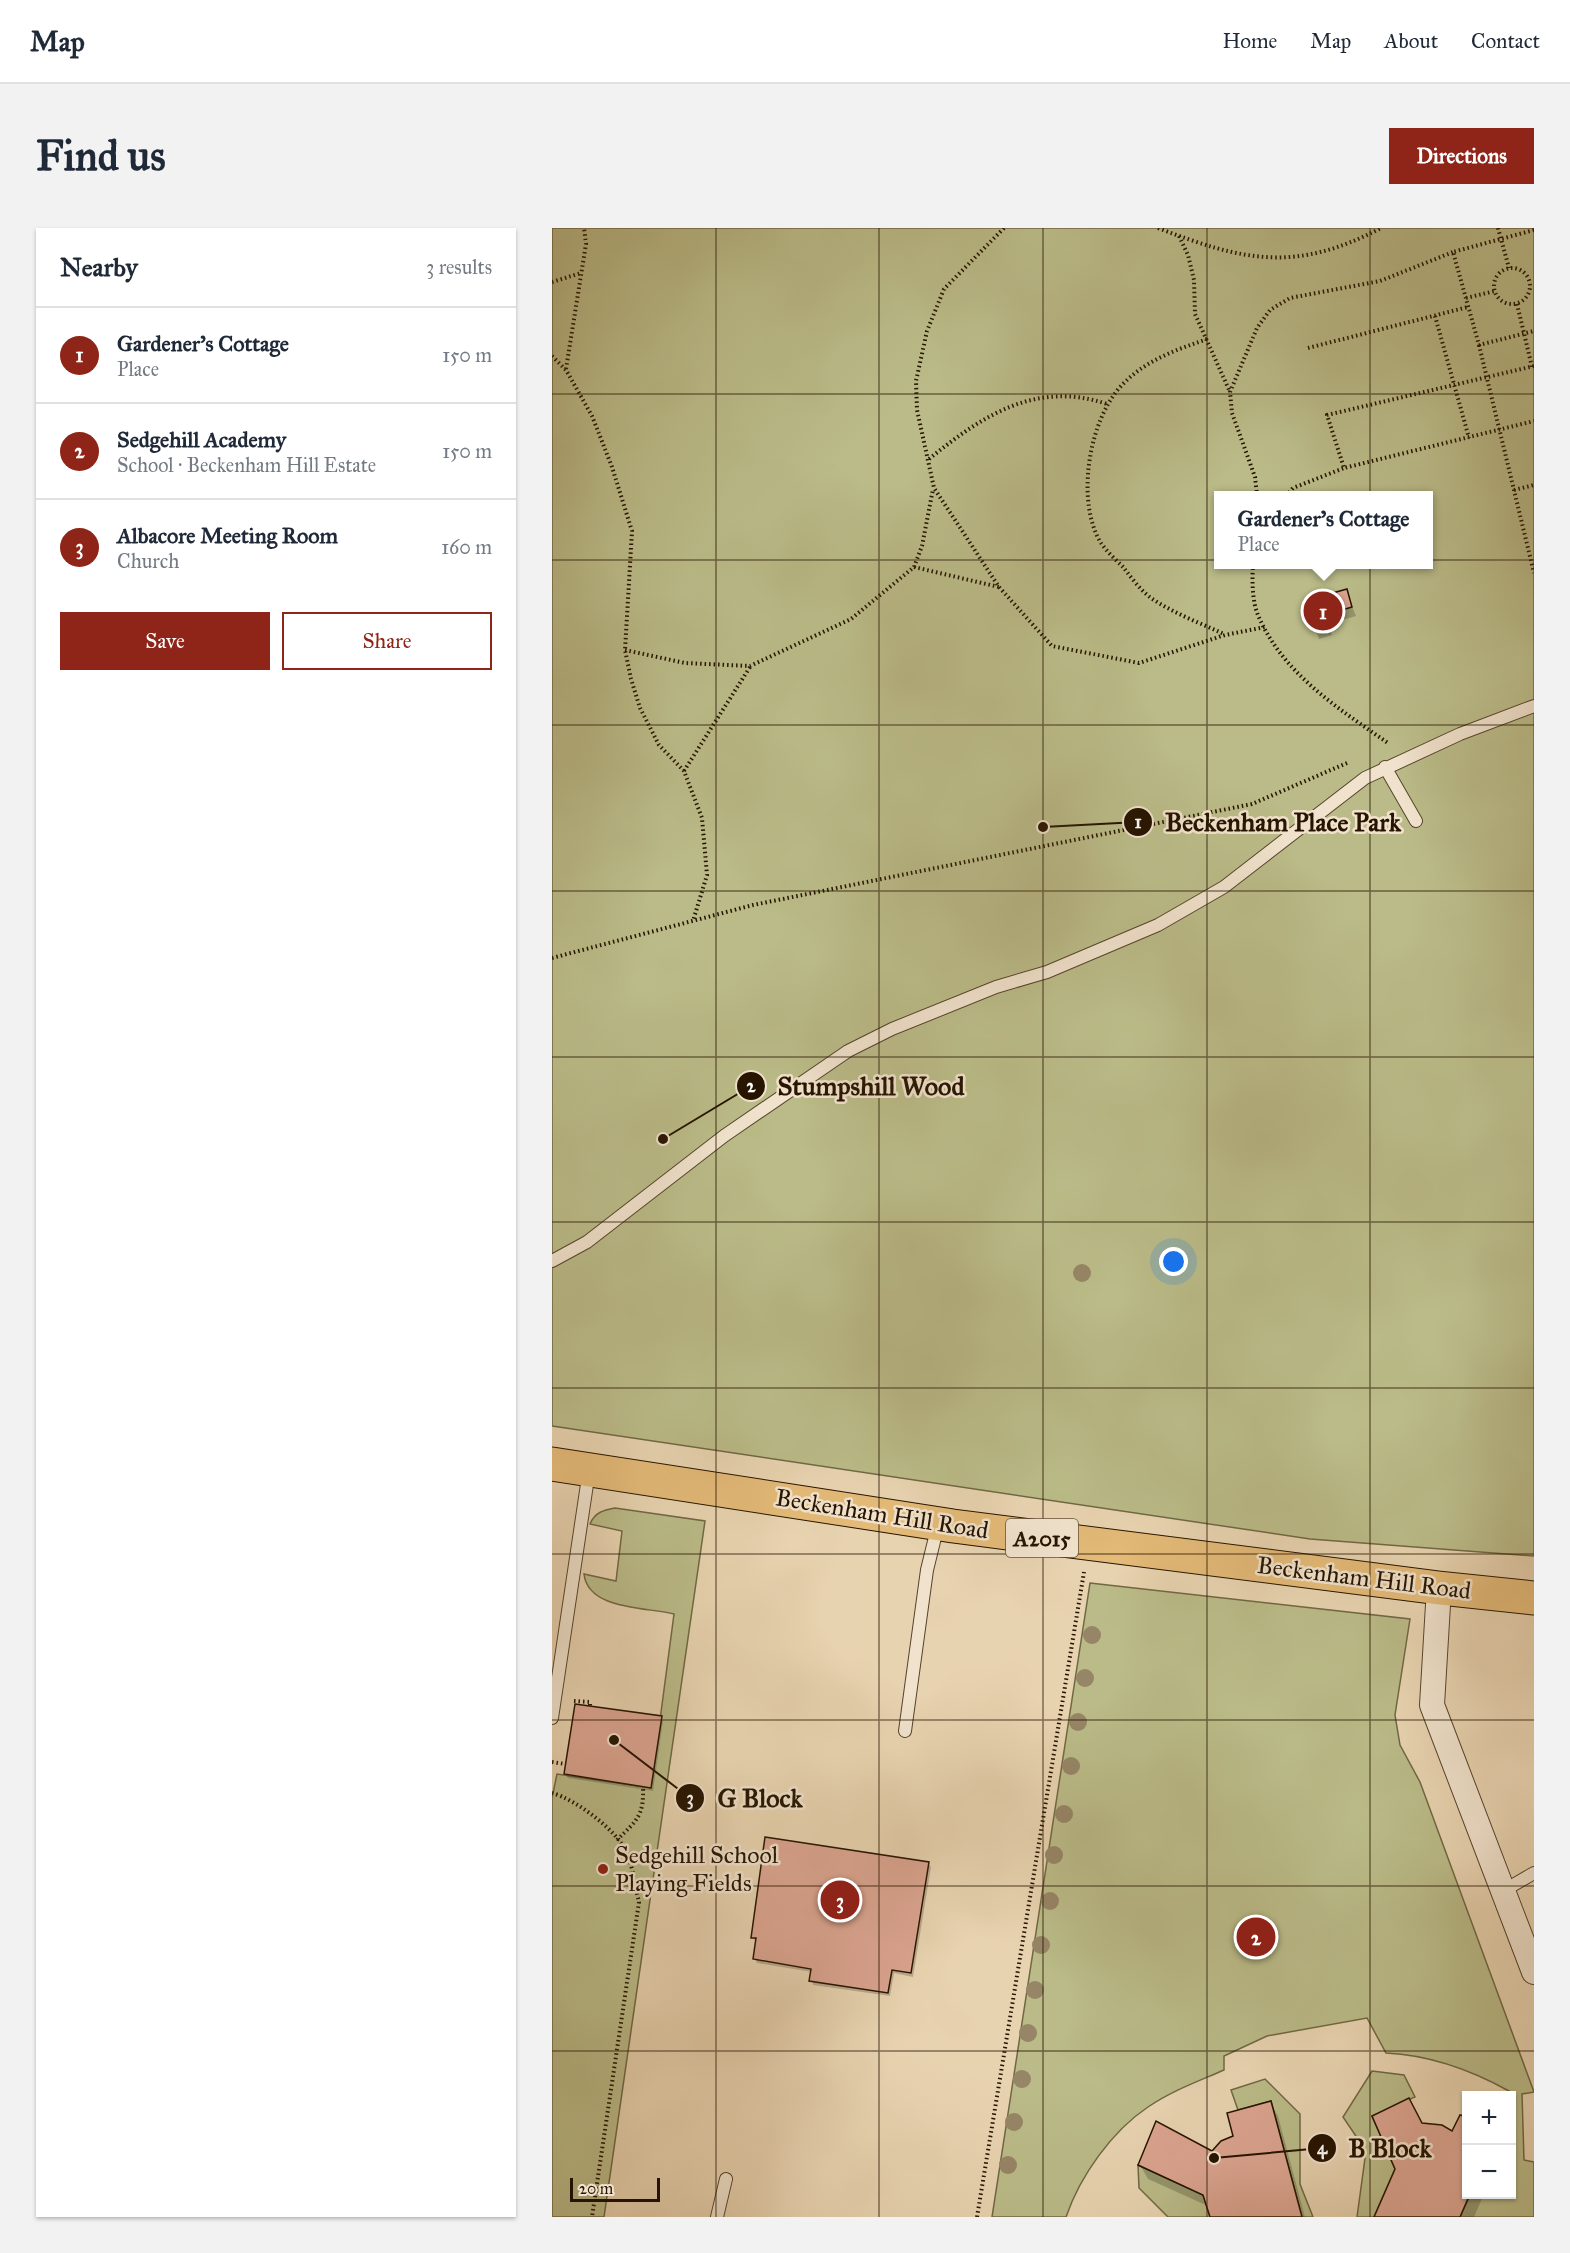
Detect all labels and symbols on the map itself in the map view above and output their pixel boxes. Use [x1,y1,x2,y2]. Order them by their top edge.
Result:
pin: 1 [1304,588,1342,634]
callout: Beckenham Place Park [1123,800,1413,844]
text: Beckenham Place Park [1165,806,1402,838]
text: 1 [1134,811,1142,833]
callout: Stumpshill Wood [736,1064,977,1108]
text: Stumpshill Wood [778,1070,965,1102]
text: 2 [747,1075,757,1097]
your location [1159,1247,1188,1276]
street label: Beckenham Hill Road [773,1482,991,1546]
road number: A2015 [1006,1519,1078,1557]
street label: Beckenham Hill Road [1255,1550,1473,1606]
callout: G Block [675,1776,814,1820]
text: G Block [717,1782,803,1814]
text: 3 [686,1787,694,1810]
place label: Sedgehill School Playing Fields [615,1840,779,1898]
marker: Sedgehill School Playing Fields [596,1862,610,1876]
pin: 3 [820,1878,860,1922]
pin: 2 [1236,1914,1276,1960]
callout: B Block [1307,2126,1444,2170]
text: B Block [1348,2132,1433,2164]
text: 4 [1317,2137,1328,2160]
scale bar [570,2175,660,2202]

